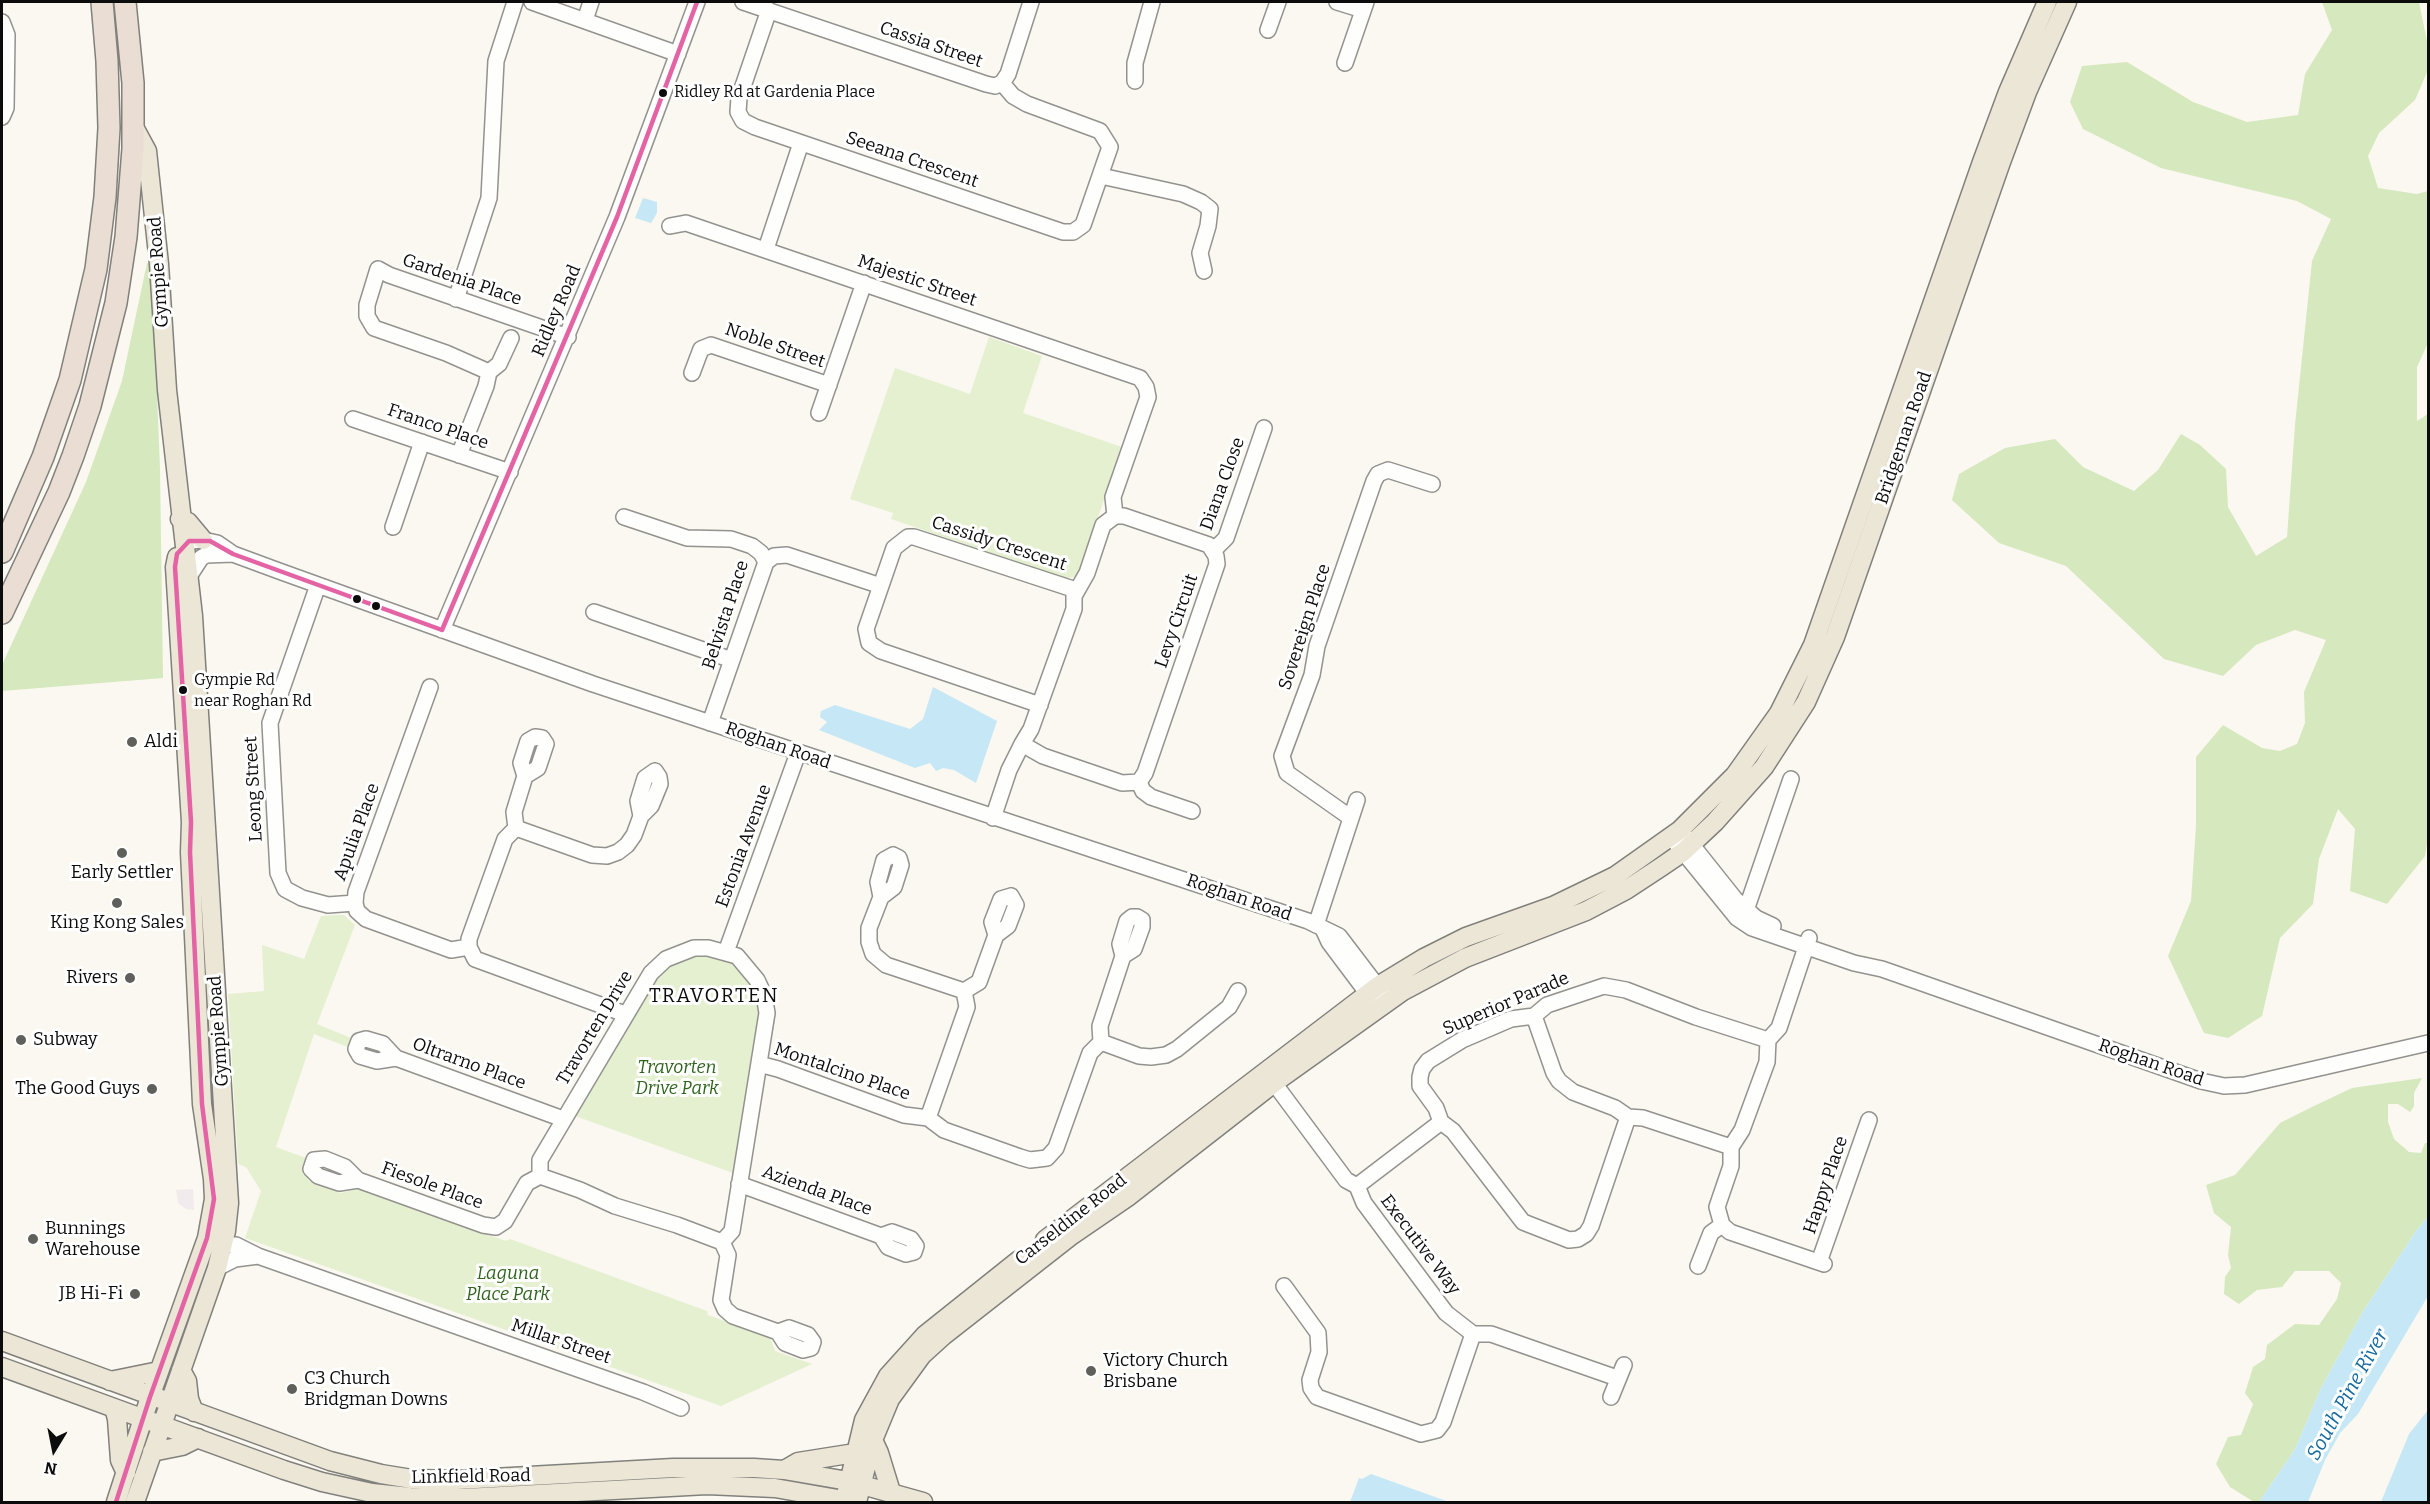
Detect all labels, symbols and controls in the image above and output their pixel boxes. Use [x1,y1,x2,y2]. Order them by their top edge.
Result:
street label: Cassia Street [877,17,985,73]
place label: Ridley Rd at Gardenia Place [674,83,875,103]
marker: Ridley Rd at Gardenia Place [657,87,669,99]
street label: Seeana Crescent [843,127,981,193]
street label: Gympie Road [144,216,174,328]
street label: Gardenia Place [399,249,525,311]
street label: Majestic Street [855,251,979,311]
street label: Ridley Road [528,262,586,360]
street label: Noble Street [722,319,828,373]
street label: Bridgeman Road [1871,369,1937,507]
street label: Franco Place [385,400,491,454]
street label: Diana Close [1196,434,1250,534]
street label: Cassidy Crescent [929,512,1069,576]
street label: Belvista Place [698,558,754,672]
street label: Sovereign Place [1274,561,1336,693]
street label: Levy Circuit [1151,571,1203,671]
unlabelled marker [351,593,363,605]
unlabelled marker [370,600,382,612]
place label: Gympie Rd near Roghan Rd [194,671,312,709]
marker: Gympie Rd near Roghan Rd [177,684,189,696]
street label: Roghan Road [722,718,834,774]
place label: Aldi [144,731,178,753]
marker: Aldi [125,735,139,749]
street label: Leong Street [240,736,268,842]
street label: Apulia Place [329,780,385,884]
street label: Estonia Avenue [712,782,776,910]
marker: Early Settler [115,846,129,860]
place label: Early Settler [71,862,173,884]
street label: Roghan Road [1183,870,1295,926]
marker: King Kong Sales [110,896,124,910]
place label: King Kong Sales [50,912,184,934]
place label: Rivers [66,967,118,989]
street label: Travorten Drive [552,967,638,1089]
street label: Superior Parade [1440,968,1572,1040]
marker: Rivers [123,971,137,985]
street label: Gympie Road [204,975,234,1087]
district label: TRAVORTEN [649,984,779,1008]
place label: Subway [33,1029,98,1051]
marker: Subway [14,1033,28,1047]
street label: Oltrarno Place [409,1033,529,1095]
street label: Roghan Road [2095,1035,2207,1091]
street label: Montalcino Place [771,1039,913,1105]
park label: Travorten Drive Park [635,1057,719,1100]
place label: The Good Guys [15,1078,140,1100]
marker: The Good Guys [145,1082,159,1096]
street label: Happy Place [1799,1133,1853,1237]
street label: Fiesole Place [378,1158,486,1214]
street label: Azienda Place [759,1161,875,1221]
street label: Carseldine Road [1011,1170,1131,1270]
street label: Executive Way [1375,1191,1465,1299]
place label: Bunnings Warehouse [45,1218,140,1260]
marker: Bunnings Warehouse [26,1232,40,1246]
park label: Laguna Place Park [466,1263,550,1306]
place label: JB Hi-Fi [59,1283,123,1305]
marker: JB Hi-Fi [128,1287,142,1301]
street label: Millar Street [508,1315,614,1369]
water label: South Pine River [2302,1325,2394,1465]
place label: Victory Church Brisbane [1103,1350,1228,1392]
marker: Victory Church Brisbane [1084,1364,1098,1378]
place label: C3 Church Bridgman Downs [304,1368,448,1410]
marker: C3 Church Bridgman Downs [285,1382,299,1396]
north arrow [24,1420,84,1480]
text: N [43,1458,59,1479]
street label: Linkfield Road [411,1465,531,1489]

